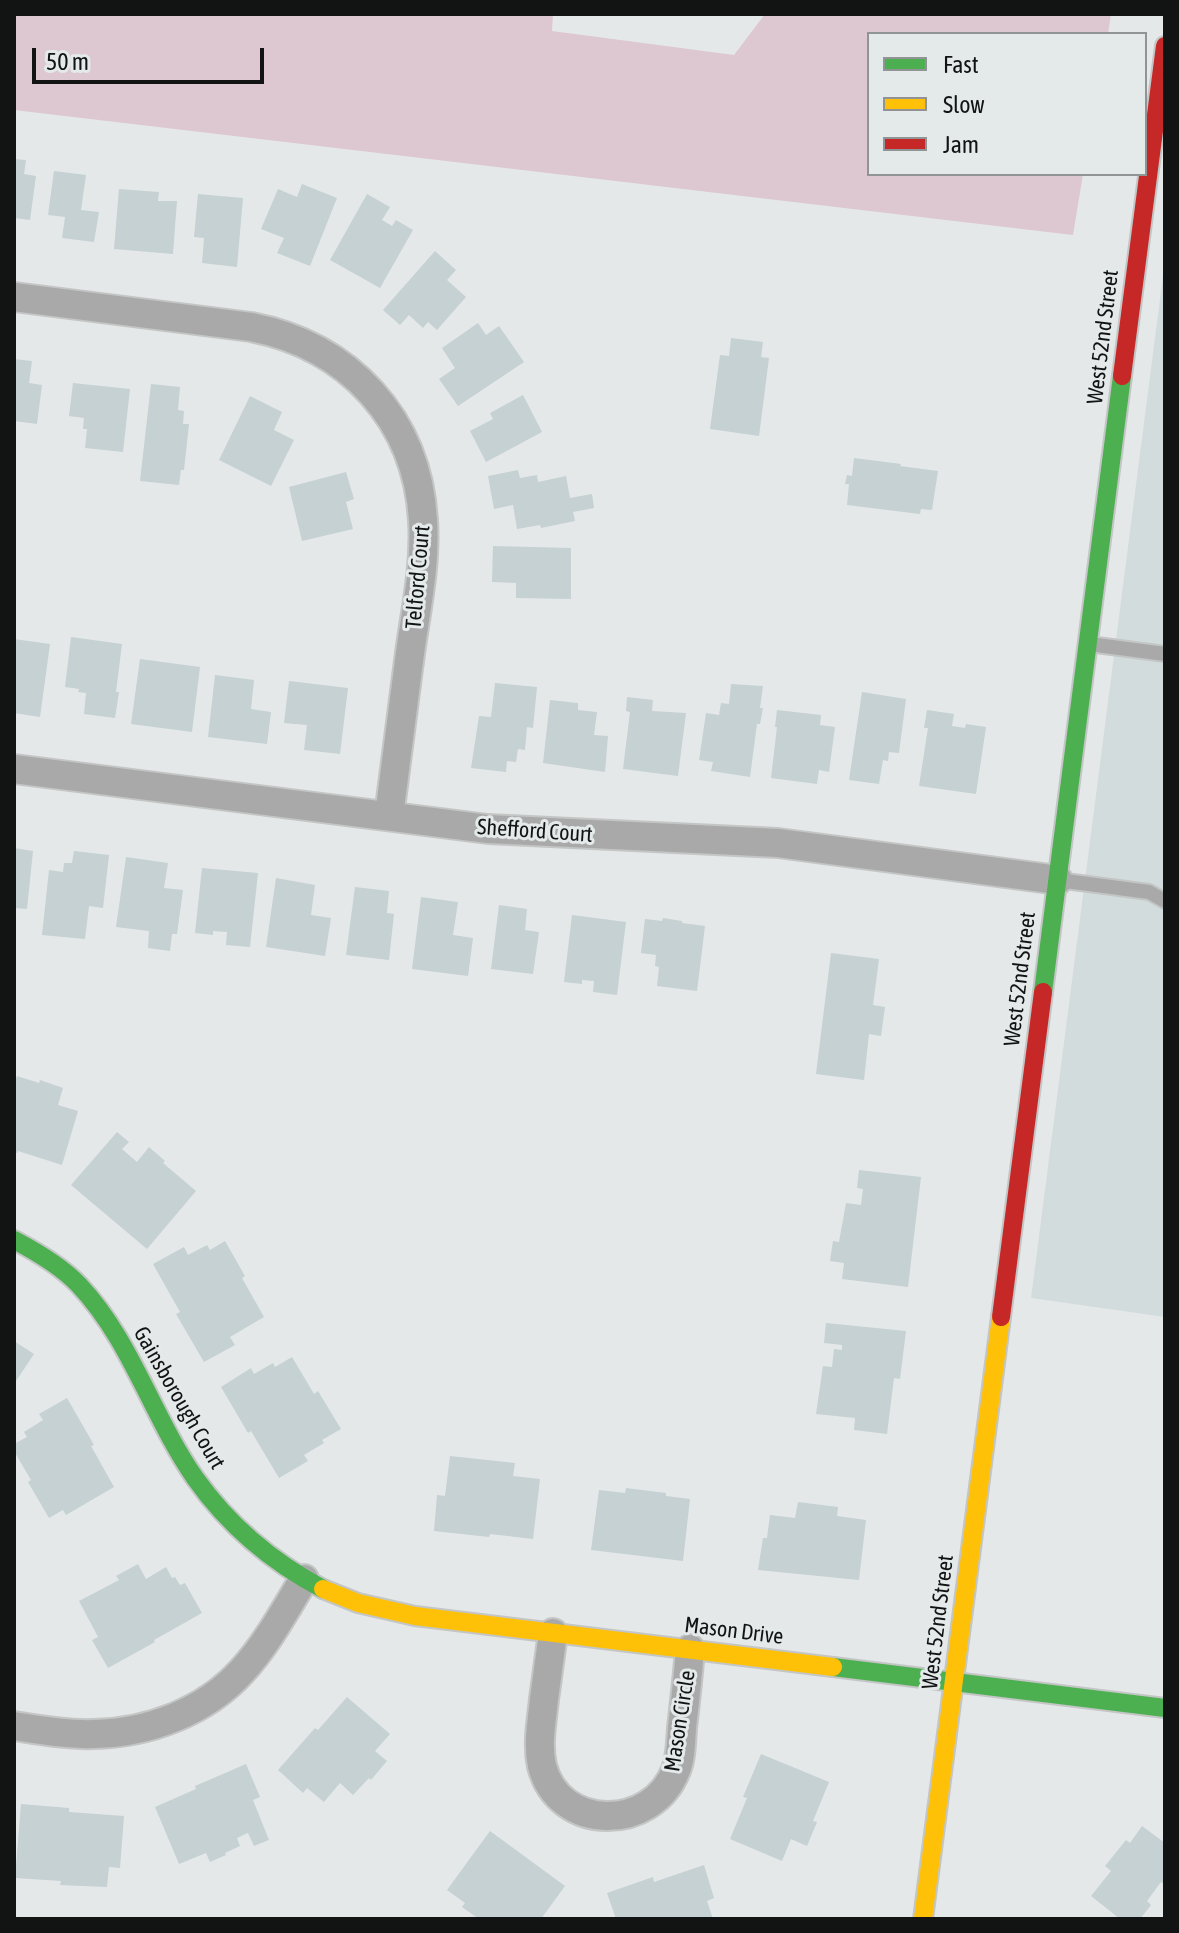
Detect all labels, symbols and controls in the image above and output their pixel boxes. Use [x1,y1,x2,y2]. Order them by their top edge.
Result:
scale bar [36,32,268,82]
legend [867,32,1147,176]
text: 50 m [46,48,89,75]
text: Fast [943,51,979,78]
text: Slow [943,91,985,118]
text: Jam [943,131,979,158]
street label: West 52nd Street [1082,268,1124,406]
street label: Telford Court [400,524,436,630]
street label: Shefford Court [476,814,594,848]
street label: West 52nd Street [999,910,1041,1048]
street label: Gainsborough Court [128,1322,230,1474]
street label: West 52nd Street [917,1553,959,1691]
street label: Mason Drive [683,1612,785,1650]
street label: Mason Circle [659,1669,701,1773]

